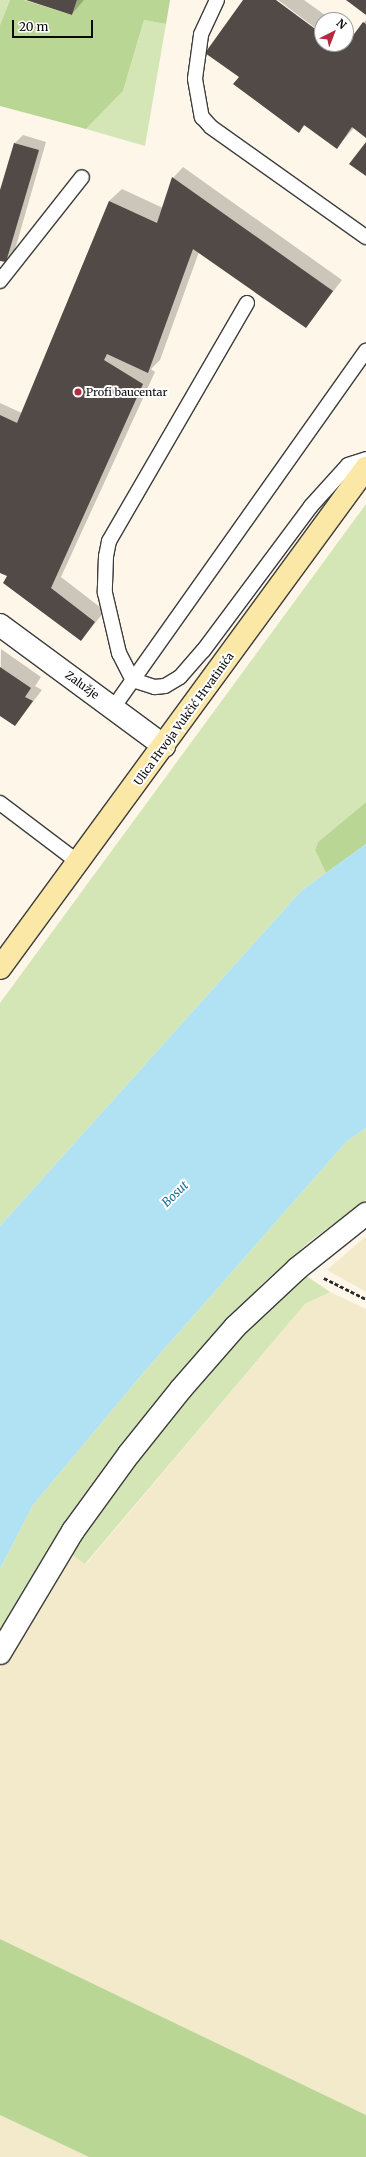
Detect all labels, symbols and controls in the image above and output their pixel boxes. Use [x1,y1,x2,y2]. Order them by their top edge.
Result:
scale bar [14,12,95,38]
north arrow [314,12,354,52]
text: N [333,16,349,32]
text: 20 m [19,19,48,34]
place label: Profi baucentar [86,385,167,399]
marker: Profi baucentar [73,387,83,397]
street label: Ulica Hrvoja Vukčić Hrvatinića [131,650,237,788]
street label: Zalužje [63,668,101,702]
water label: Bosut [159,1178,191,1210]

